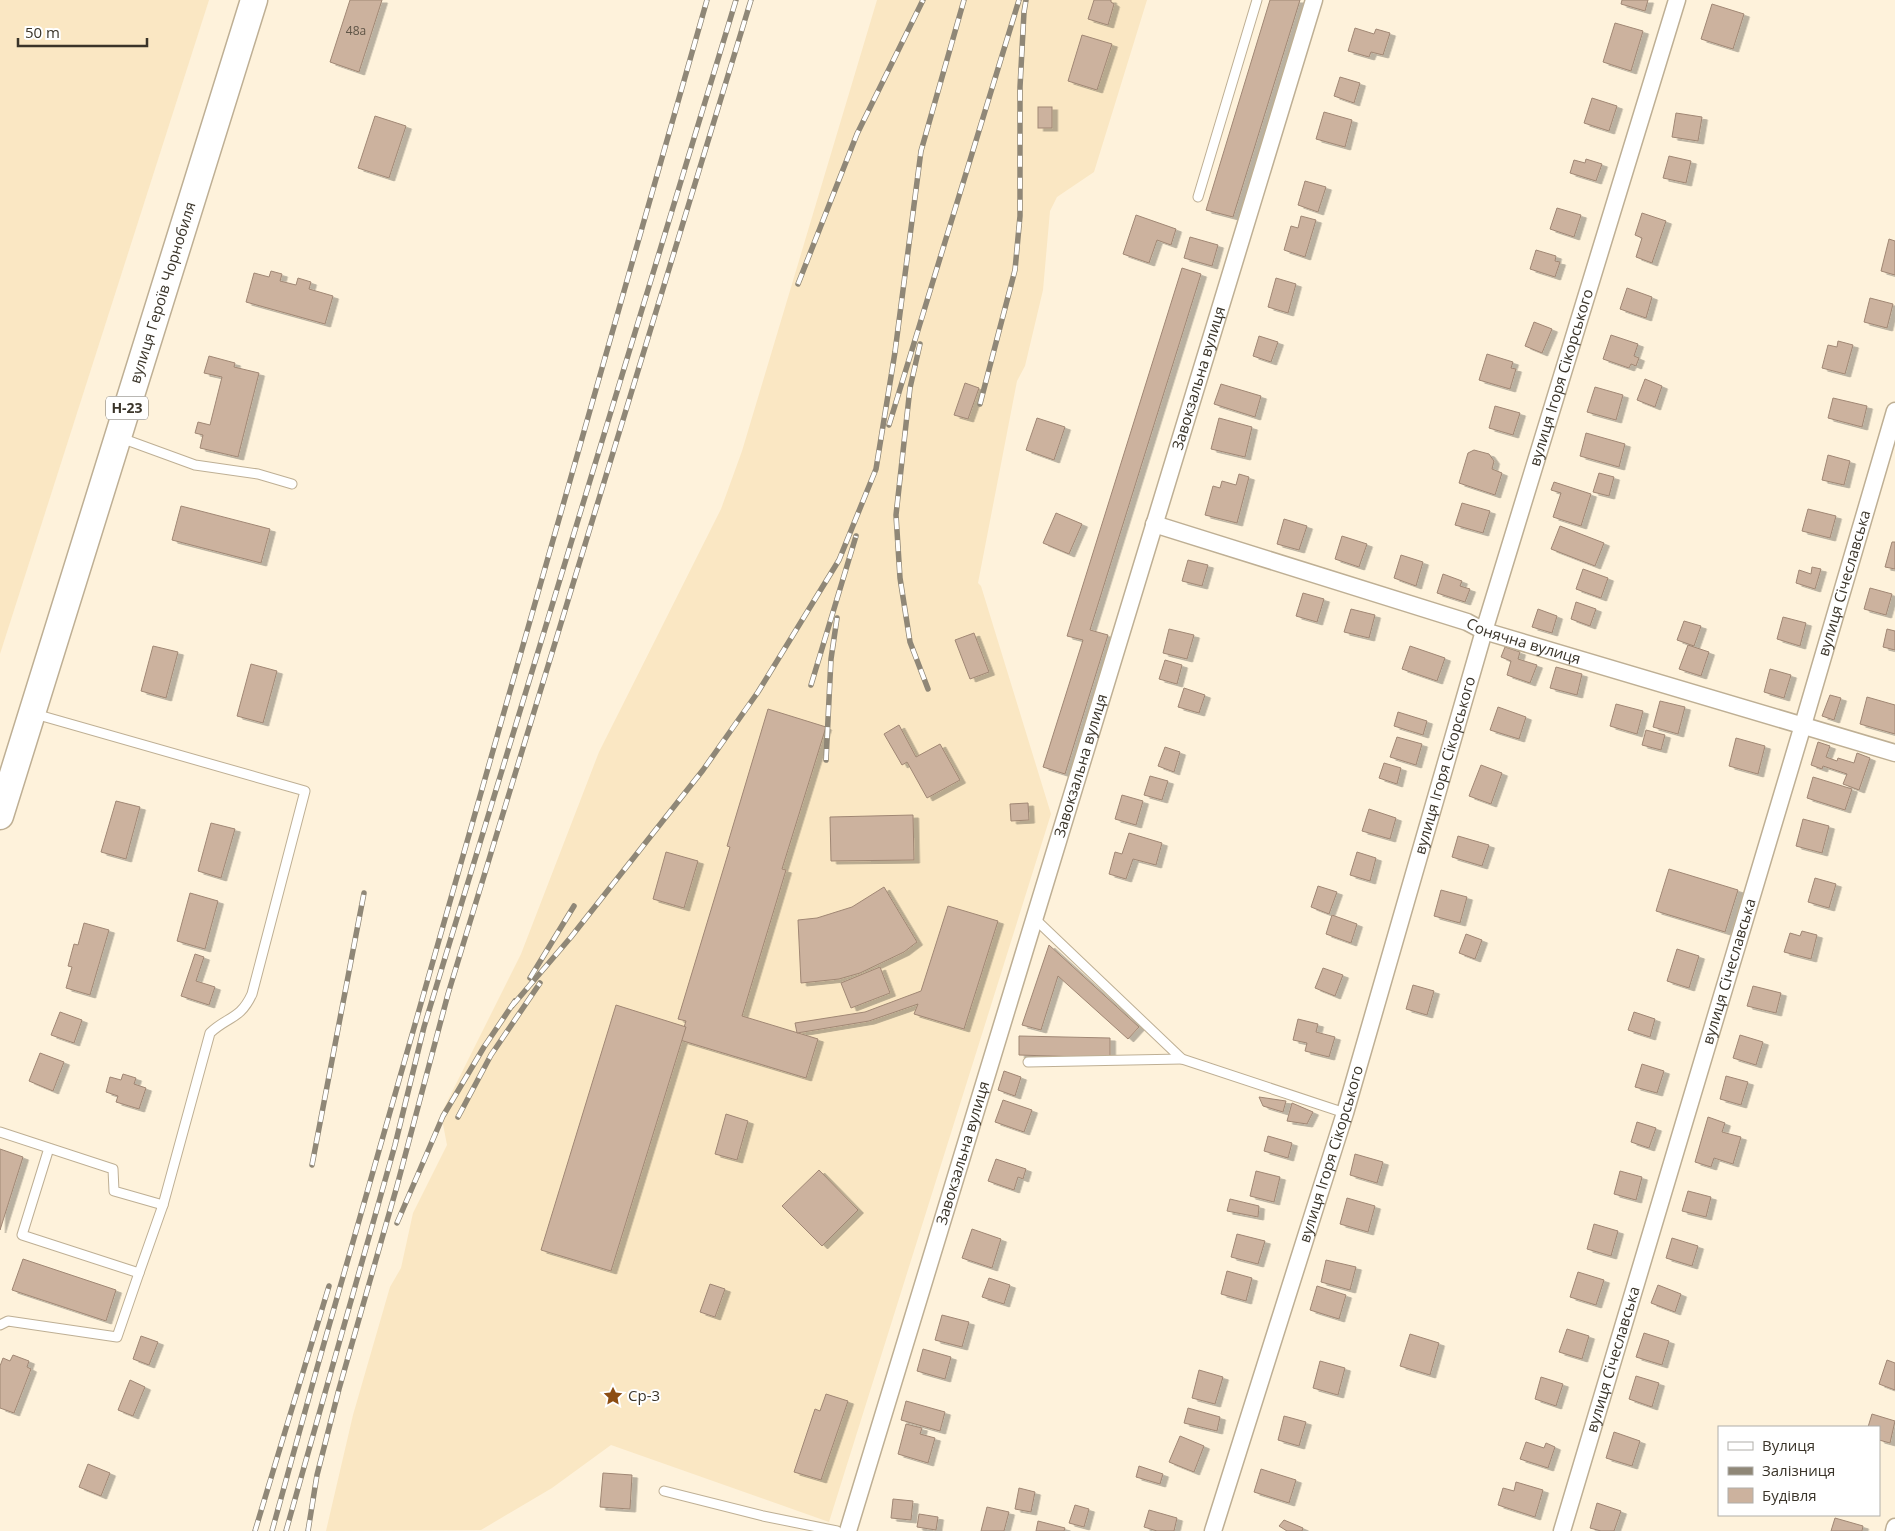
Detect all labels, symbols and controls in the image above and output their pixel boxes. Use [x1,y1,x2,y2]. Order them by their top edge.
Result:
scale bar [18,15,146,47]
text: 50 m [25,22,60,42]
house number: 48а [346,22,366,39]
street label: вулиця Героїв Чорнобиля [124,199,200,386]
street label: вулиця Ігоря Сікорського [1524,286,1597,468]
street label: Завокзальна вулиця [1167,304,1229,452]
road number: Н-23 [106,396,148,419]
street label: вулиця Січеславська [1813,507,1874,658]
street label: Сонячна вулиця [1463,612,1583,668]
street label: вулиця Ігоря Сікорського [1409,674,1479,857]
street label: Завокзальна вулиця [1049,691,1111,840]
street label: вулиця Січеславська [1697,896,1760,1047]
street label: вулиця Ігоря Сікорського [1294,1063,1367,1245]
street label: Завокзальна вулиця [931,1079,993,1227]
street label: вулиця Січеславська [1581,1284,1644,1435]
place icon: Ср-3 [602,1385,624,1407]
place label: Ср-3 [628,1385,660,1405]
legend [1718,1426,1880,1516]
text: Вулиця [1762,1435,1815,1455]
text: Залізниця [1762,1460,1835,1480]
text: Будівля [1762,1485,1817,1505]

